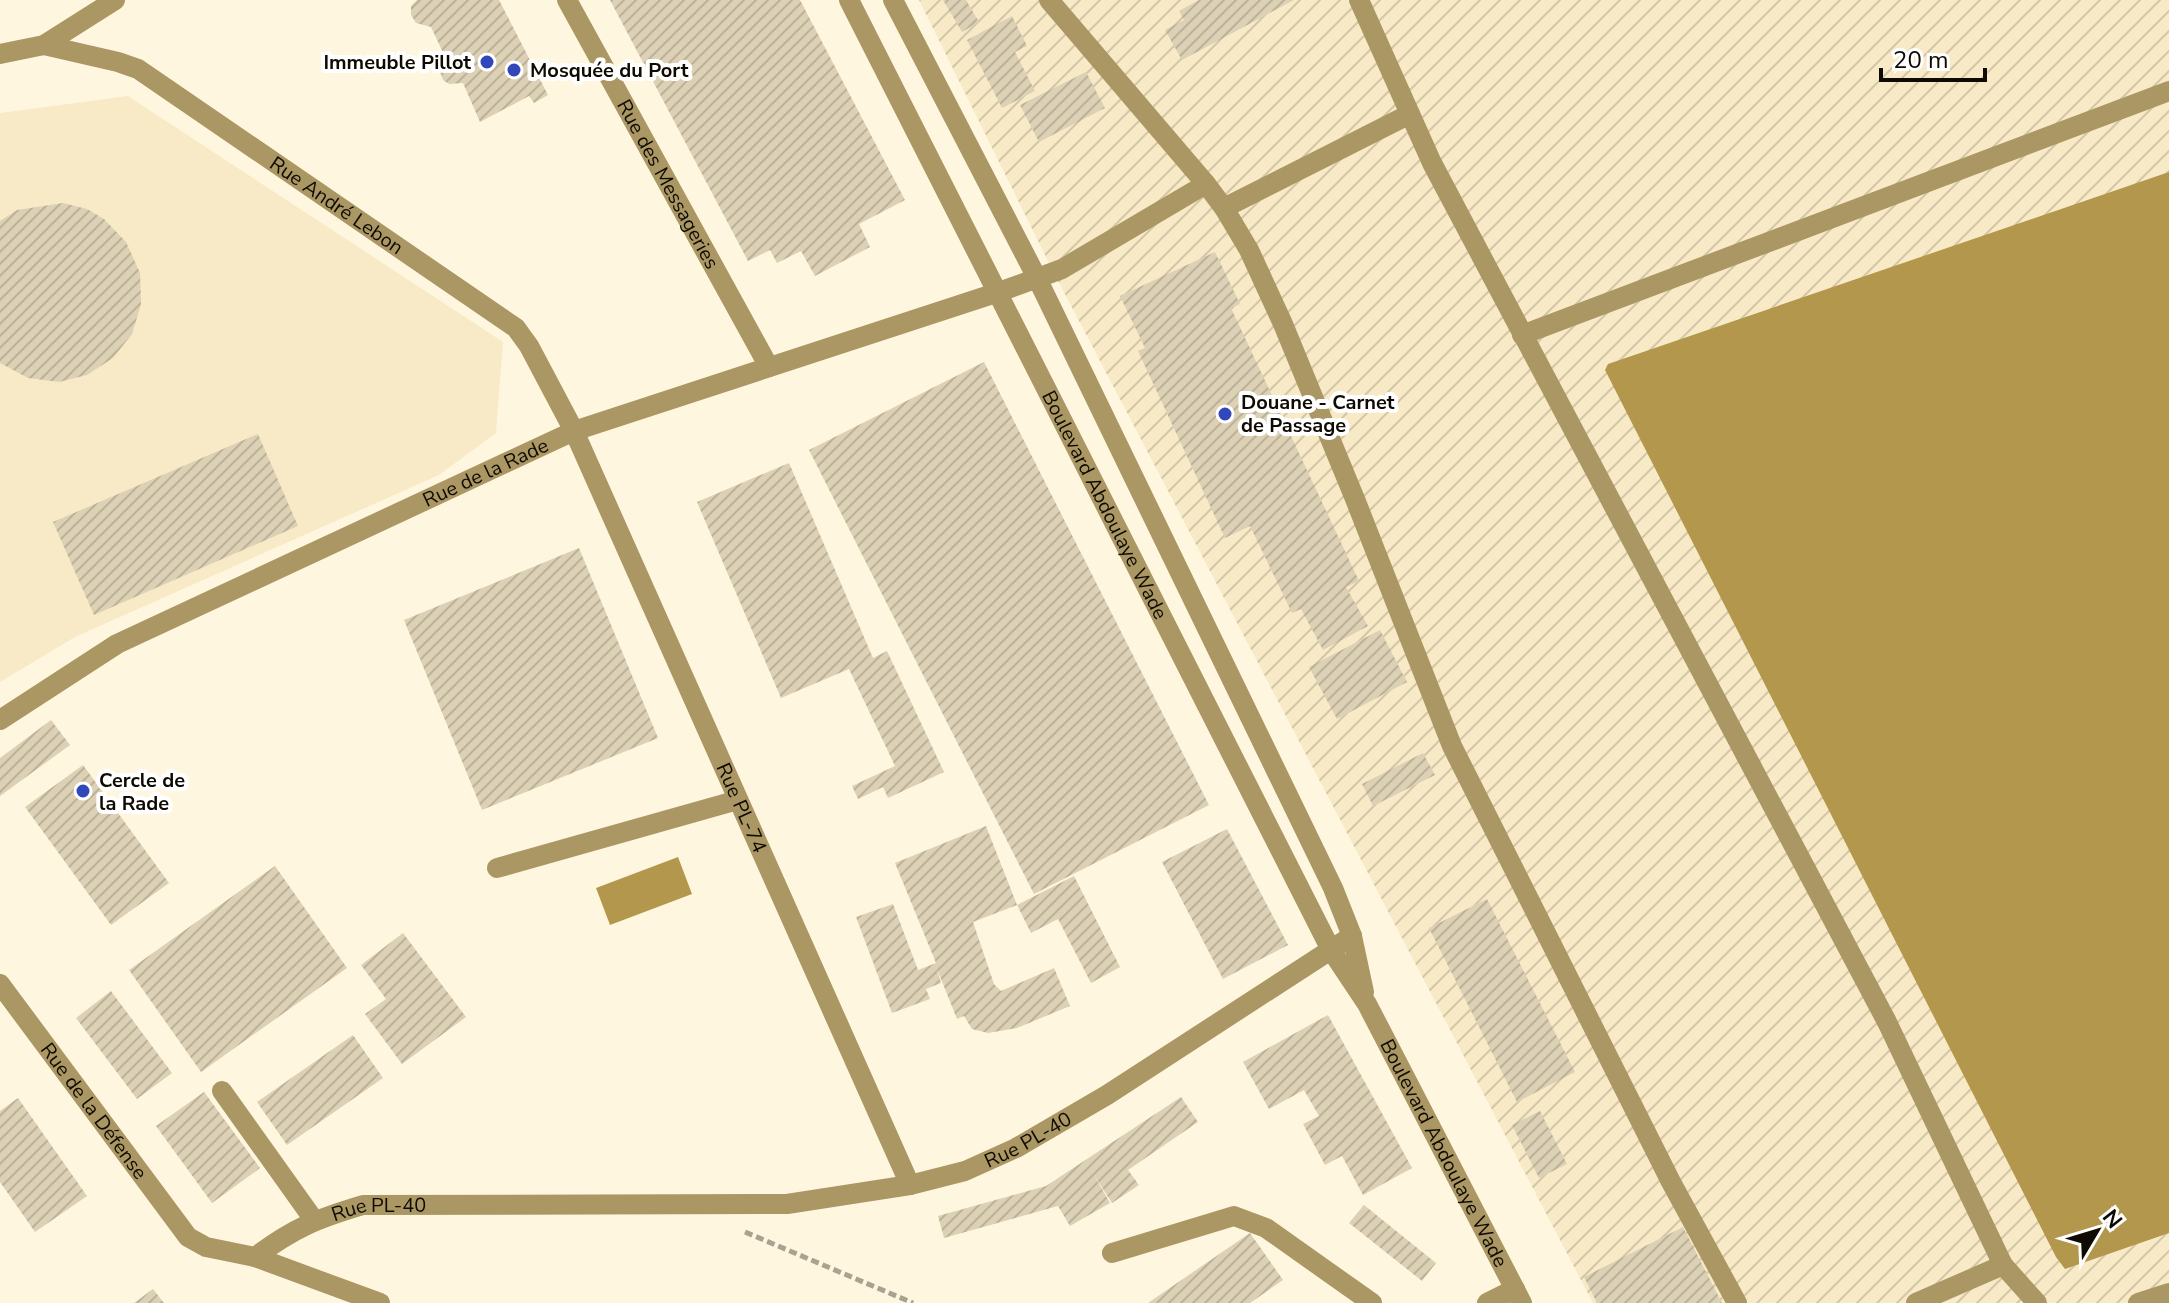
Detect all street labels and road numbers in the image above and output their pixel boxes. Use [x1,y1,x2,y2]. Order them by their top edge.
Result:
street label: Rue des Messageries [611,94,726,274]
street label: Rue André Lebon [265,150,409,261]
street label: Boulevard Abdoulaye Wade [1036,386,1174,624]
street label: Rue de la Rade [418,431,553,513]
street label: Rue PL-74 [710,758,774,857]
street label: Boulevard Abdoulaye Wade [1374,1034,1514,1272]
street label: Rue de la Défense [35,1037,154,1185]
street label: Rue PL-40 [980,1105,1077,1174]
street label: Rue PL-40 [328,1191,426,1228]

